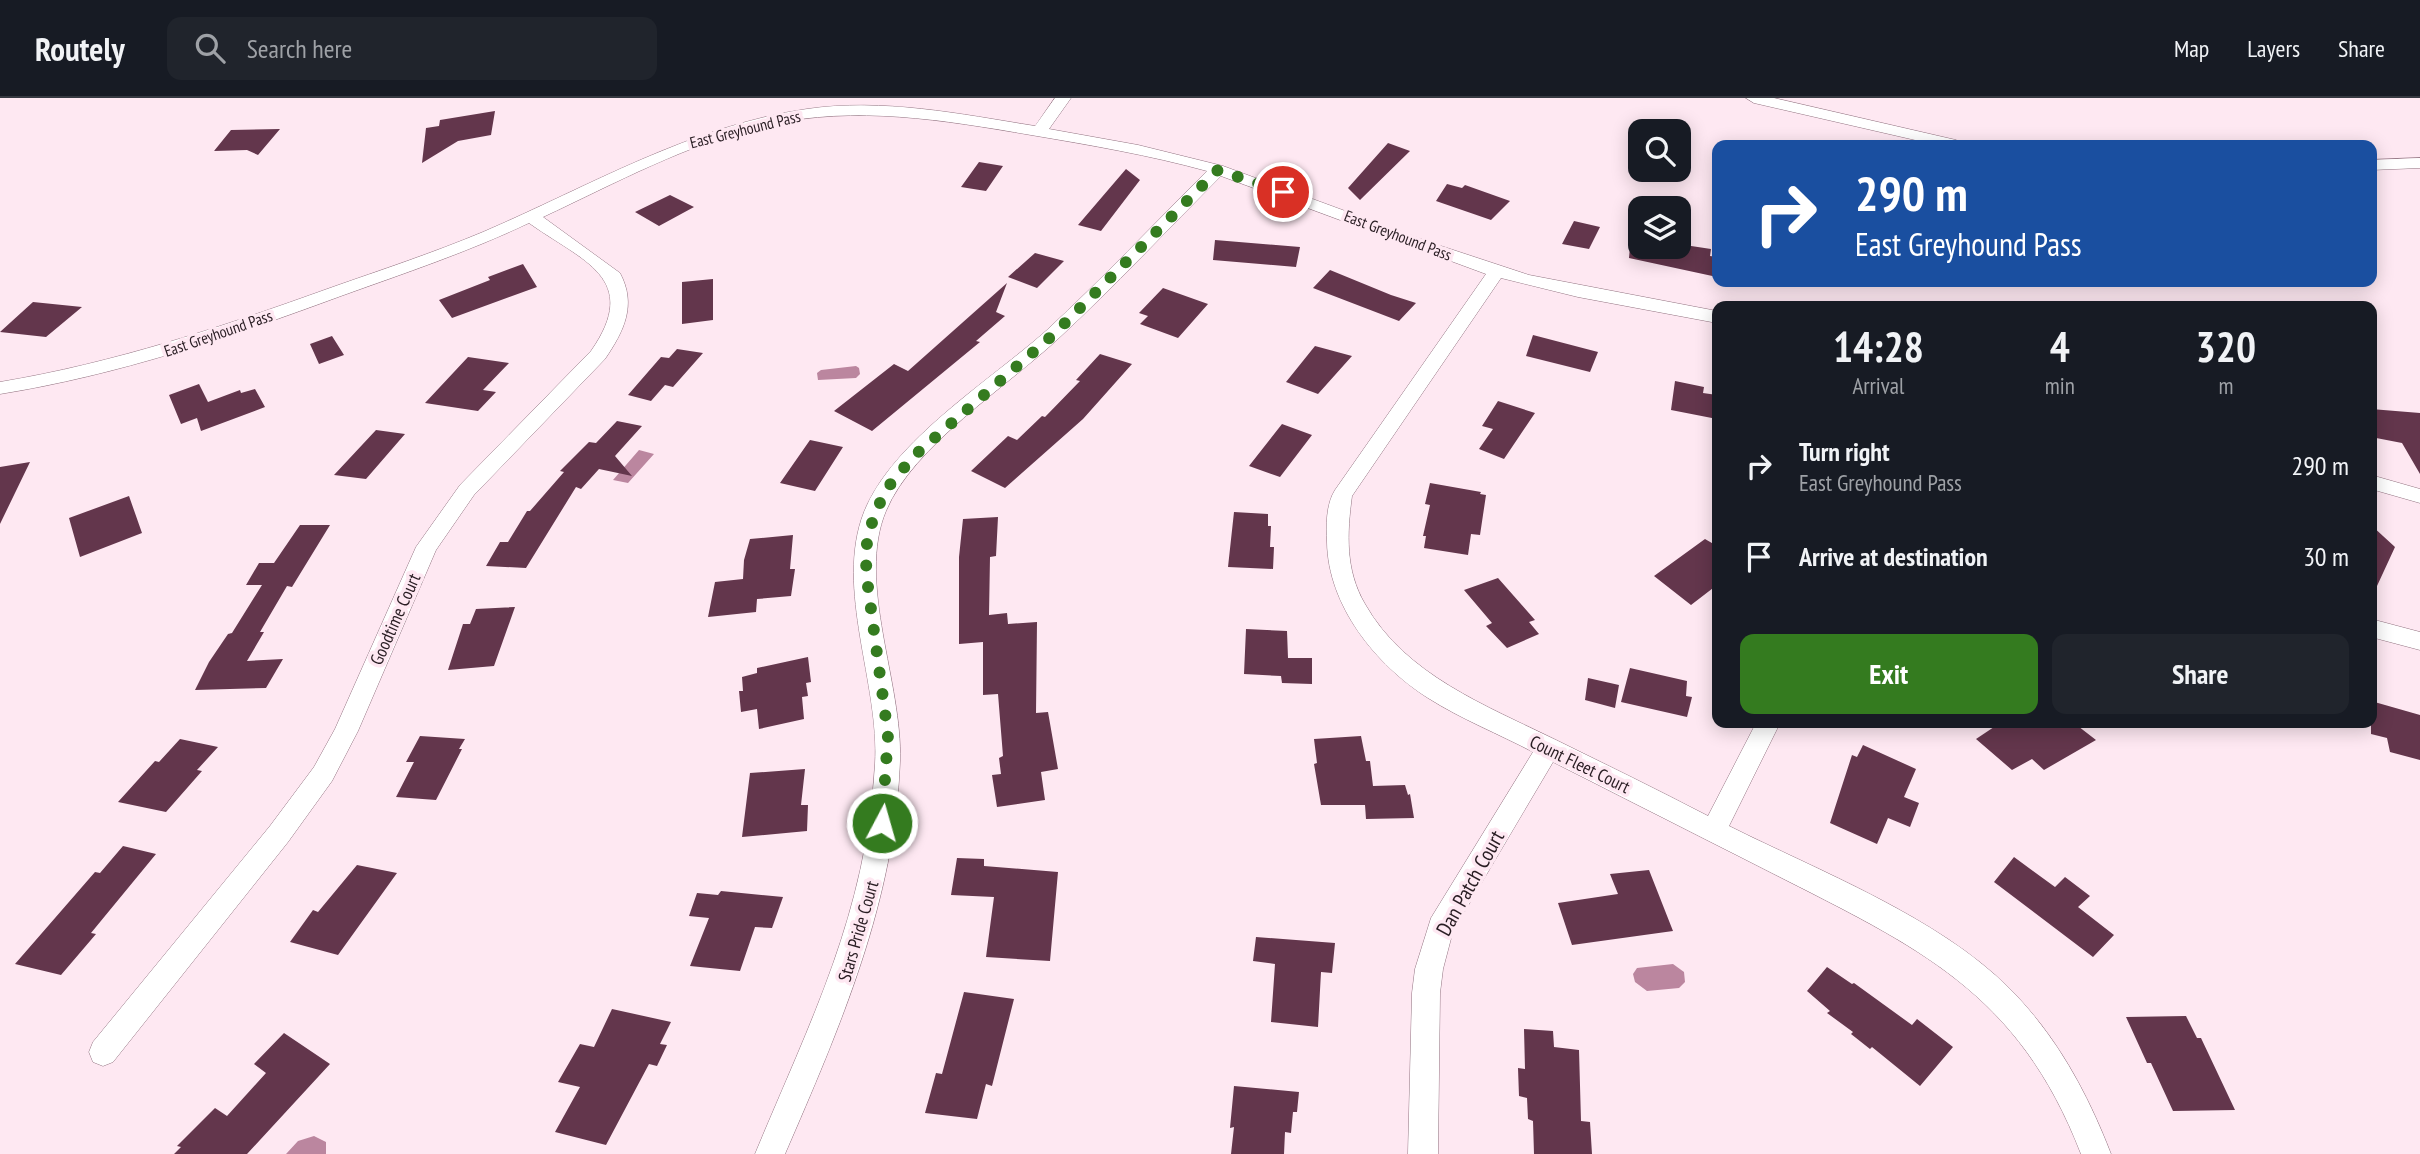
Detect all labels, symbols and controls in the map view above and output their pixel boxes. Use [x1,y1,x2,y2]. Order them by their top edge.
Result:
search box [167,17,657,80]
text: Routely [35,27,125,70]
icon: search [191,29,229,67]
text: Search here [247,32,352,65]
text: Map [2174,33,2209,64]
text: Layers [2247,33,2300,64]
text: Share [2338,33,2385,64]
street label: East Greyhound Pass [688,106,802,152]
map controls [1628,119,1691,259]
button: search [1628,119,1691,182]
text: 290 m [1855,161,1968,225]
pin [1253,162,1313,222]
icon: right [1740,168,1831,259]
icon: arrive [1264,173,1302,211]
button: layers [1628,196,1691,259]
street label: East Greyhound Pass [1342,205,1454,265]
text: East Greyhound Pass [1855,223,2082,265]
street label: East Greyhound Pass [161,305,275,361]
text: 14:28 [1833,319,1924,374]
text: 4 [2050,319,2070,374]
text: 320 [2196,319,2256,374]
text: Arrival [1852,371,1904,400]
text: min [2045,371,2075,400]
text: m [2218,371,2233,400]
text: Turn right [1799,435,1890,468]
icon: right [1740,447,1778,485]
text: 290 m [2291,449,2349,482]
text: East Greyhound Pass [1799,468,1962,497]
icon: arrive [1740,538,1778,576]
text: Arrive at destination [1799,540,1988,573]
text: 30 m [2303,540,2349,573]
street label: Goodtime Court [365,570,425,668]
button: Exit [1740,634,2038,714]
button: Share [2052,634,2349,714]
street label: Count Fleet Court [1526,730,1634,798]
position arrow [845,786,919,860]
street label: Dan Patch Court [1430,825,1510,940]
street label: Stars Pride Court [833,878,883,984]

